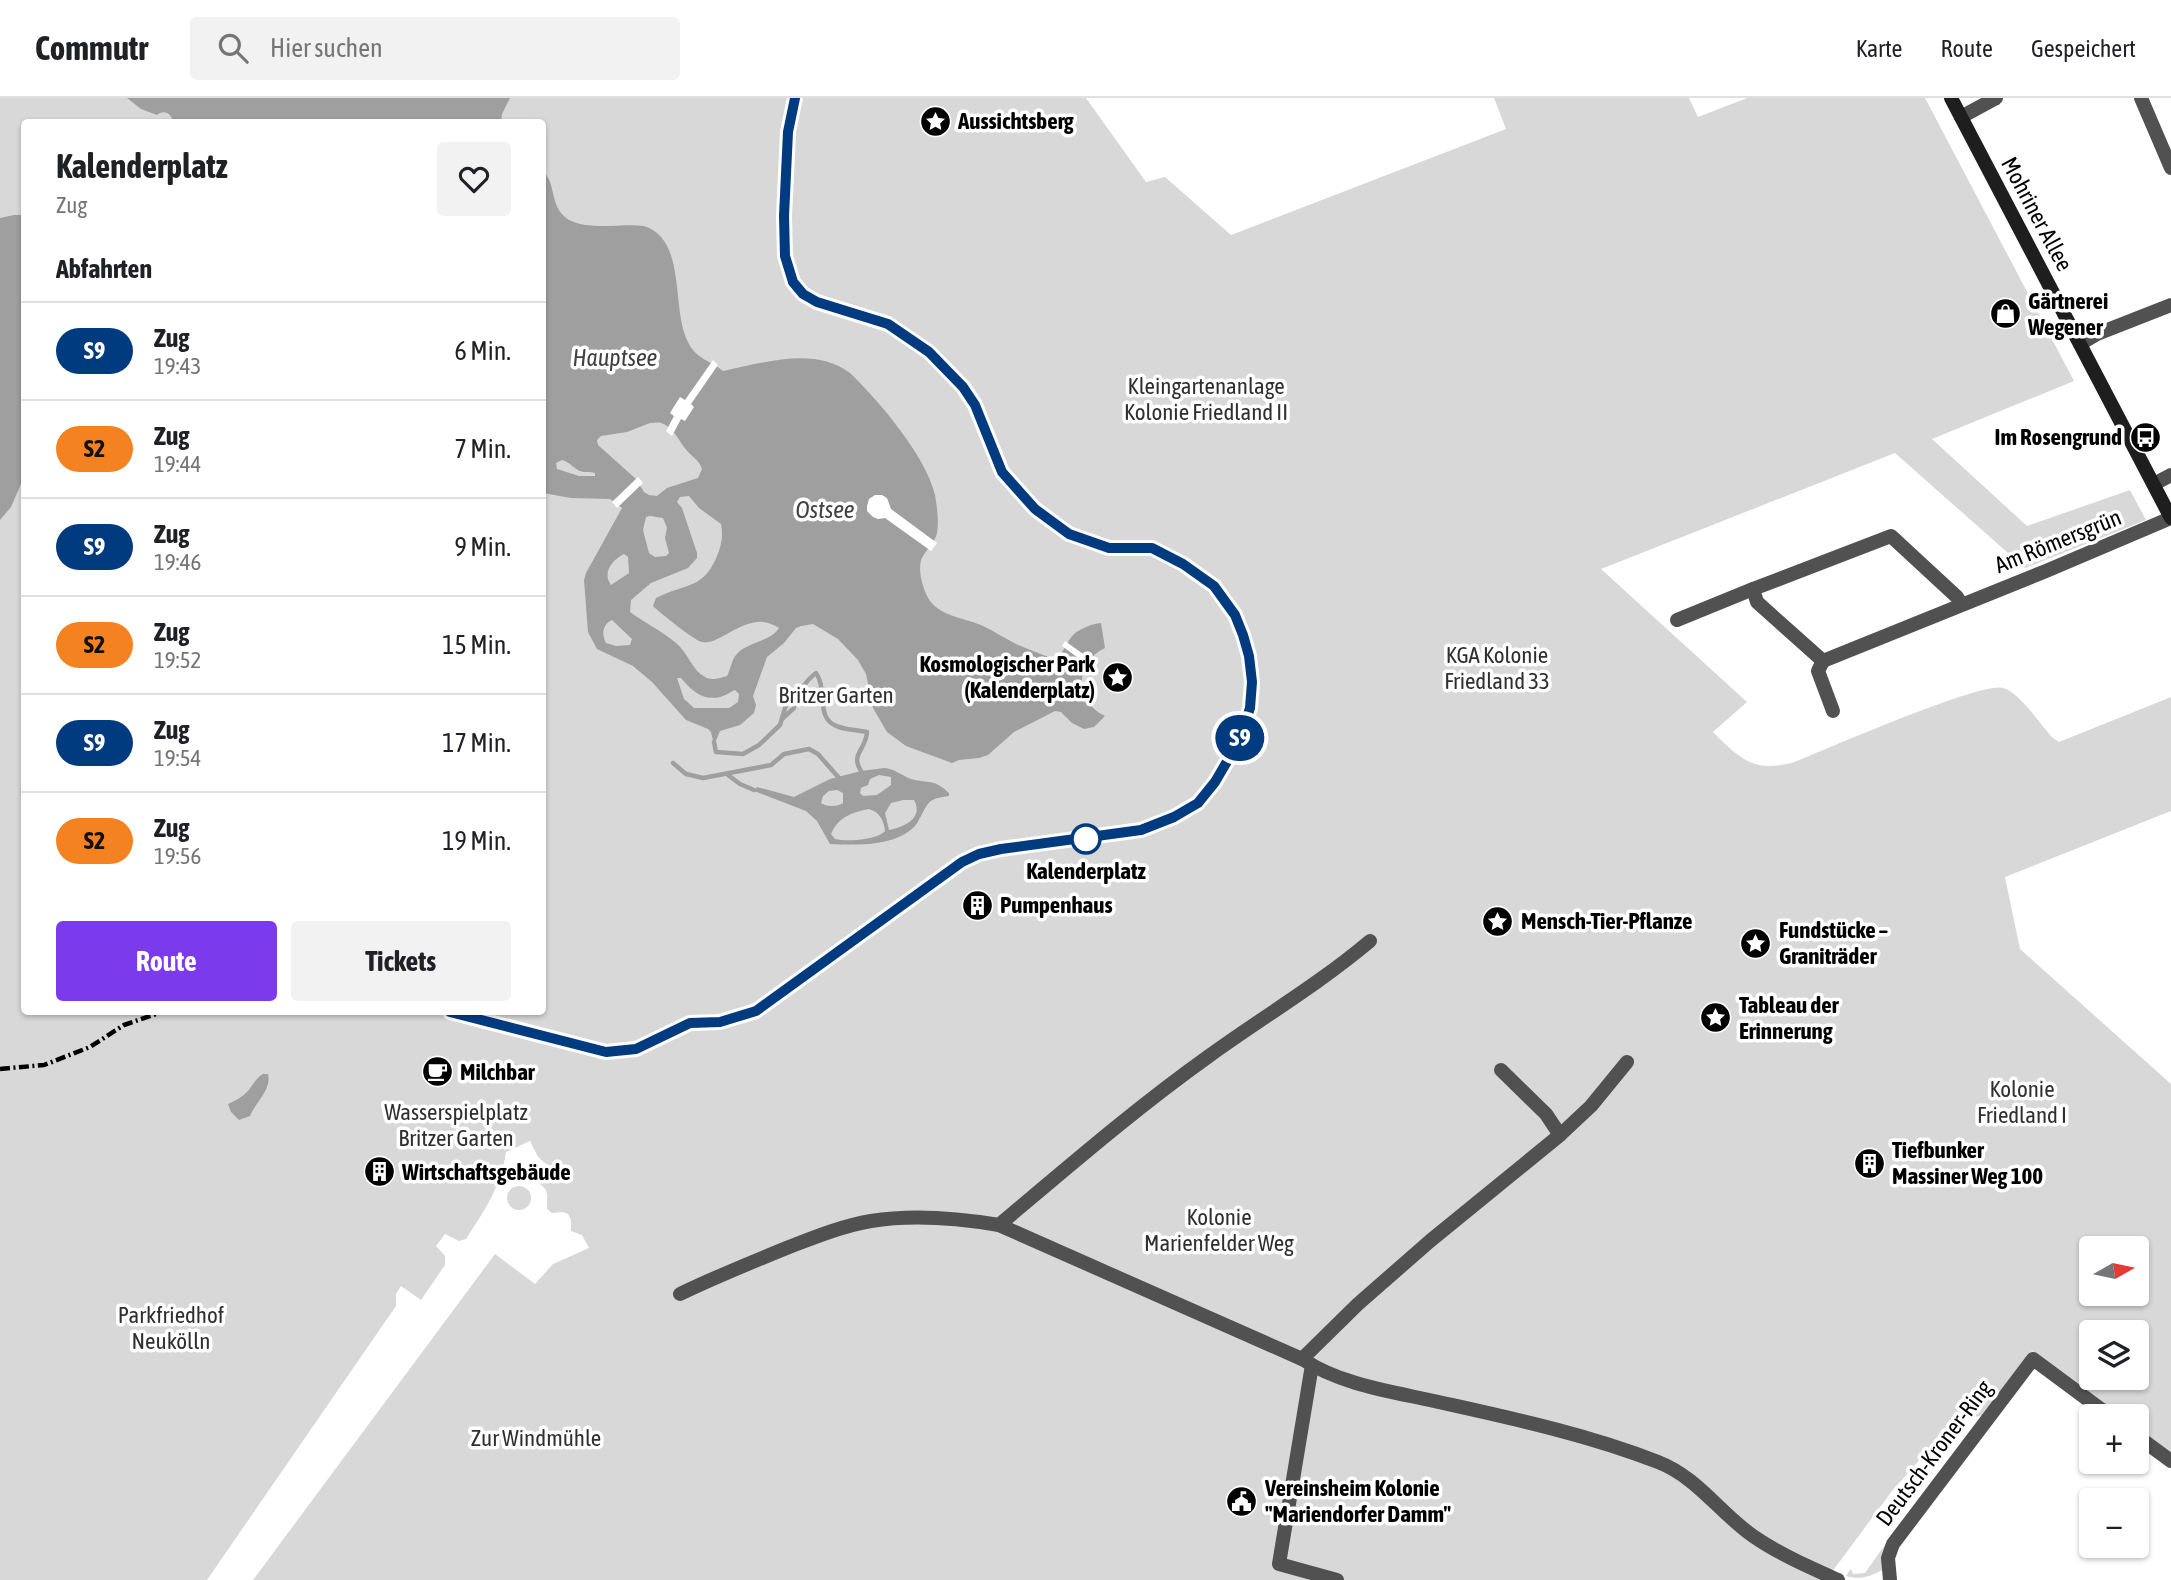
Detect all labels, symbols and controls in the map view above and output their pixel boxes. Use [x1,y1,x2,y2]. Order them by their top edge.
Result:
search box [190,17,680,80]
text: Commutr [35,29,148,67]
icon: search [214,29,252,67]
text: Hier suchen [270,33,383,63]
text: Karte [1856,35,1902,62]
text: Route [1940,35,1993,62]
text: Gespeichert [2031,35,2136,62]
place icon: Aussichtsberg [918,104,952,138]
place label: Aussichtsberg [957,108,1074,134]
button: heart [437,142,511,216]
text: Kalenderplatz [56,147,228,185]
street label: Mohriner Allee [1996,153,2078,275]
text: Zug [56,192,87,218]
text: Abfahrten [56,254,152,284]
place label: Gärtnerei Wegener [2027,288,2108,340]
shop icon: Gärtnerei Wegener [1988,297,2022,331]
text: Zug [154,323,189,353]
text: 6 Min. [455,336,511,366]
text: S9 [84,337,105,364]
water label: Hauptsee [573,344,657,371]
text: 19:43 [154,353,201,379]
park label: Kleingartenanlage Kolonie Friedland II [1124,373,1288,425]
bus stop icon: Im Rosengrund [2128,420,2162,454]
text: Zug [154,421,189,451]
place label: Im Rosengrund [1995,424,2122,450]
text: 7 Min. [455,434,511,464]
text: S2 [84,435,105,462]
text: 19:44 [154,451,201,477]
water label: Ostsee [795,496,855,523]
street label: Am Römersgrün [1991,504,2125,578]
text: Zug [154,519,189,549]
text: 9 Min. [455,532,511,562]
text: S9 [84,533,105,560]
text: 19:46 [154,549,201,575]
text: Zug [154,617,189,647]
text: 15 Min. [442,630,511,660]
text: S2 [84,631,105,658]
park label: KGA Kolonie Friedland 33 [1444,642,1550,694]
text: 19:52 [154,647,201,673]
place label: Kosmologischer Park (Kalenderplatz) [919,651,1096,703]
place icon: Kosmologischer Park (Kalenderplatz) [1101,660,1135,694]
park label: Britzer Garten [778,682,894,708]
text: Zug [154,715,189,745]
line badge: S9 [1208,715,1272,761]
text: S9 [1229,724,1251,751]
text: 17 Min. [442,728,511,758]
text: S9 [84,729,105,756]
text: 19:54 [154,745,201,771]
text: Zug [154,813,189,843]
marker: Kalenderplatz [1071,824,1101,854]
text: 19 Min. [442,826,511,856]
text: S2 [84,827,105,854]
text: 19:56 [154,843,201,869]
place label: Kalenderplatz [1026,858,1147,884]
building icon: Pumpenhaus [960,888,994,922]
place label: Pumpenhaus [1000,892,1113,918]
place icon: Mensch-Tier-Pflanze [1481,904,1515,938]
place label: Mensch-Tier-Pflanze [1521,908,1692,934]
place label: Fundstücke – Graniträder [1779,917,1888,969]
button: Route [56,921,277,1001]
button: Tickets [291,921,511,1001]
place icon: Fundstücke – Graniträder [1739,926,1773,960]
place label: Tableau der Erinnerung [1739,992,1840,1044]
place icon: Tableau der Erinnerung [1699,1001,1733,1035]
cafe icon: Milchbar [420,1055,454,1089]
place label: Milchbar [460,1059,536,1085]
park label: Kolonie Friedland I [1977,1076,2067,1128]
park label: Wasserspielplatz Britzer Garten [384,1099,528,1151]
place label: Tiefbunker Massiner Weg 100 [1892,1137,2043,1189]
building icon: Tiefbunker Massiner Weg 100 [1852,1146,1886,1180]
building icon: Wirtschaftsgebäude [362,1155,396,1189]
place label: Wirtschaftsgebäude [401,1159,571,1185]
park label: Kolonie Marienfelder Weg [1144,1204,1294,1256]
north arrow [2079,1236,2149,1306]
map controls [2079,1236,2149,1558]
park label: Parkfriedhof Neukölln [118,1302,224,1354]
button: layers [2079,1320,2149,1390]
street label: Deutsch-Kroner-Ring [1871,1375,1997,1531]
button: + [2079,1404,2149,1474]
park label: Zur Windmühle [471,1425,601,1451]
place label: Vereinsheim Kolonie "Mariendorfer Damm" [1264,1475,1452,1527]
public building icon: Vereinsheim Kolonie "Mariendorfer Damm" [1225,1484,1259,1518]
button: − [2079,1488,2149,1558]

